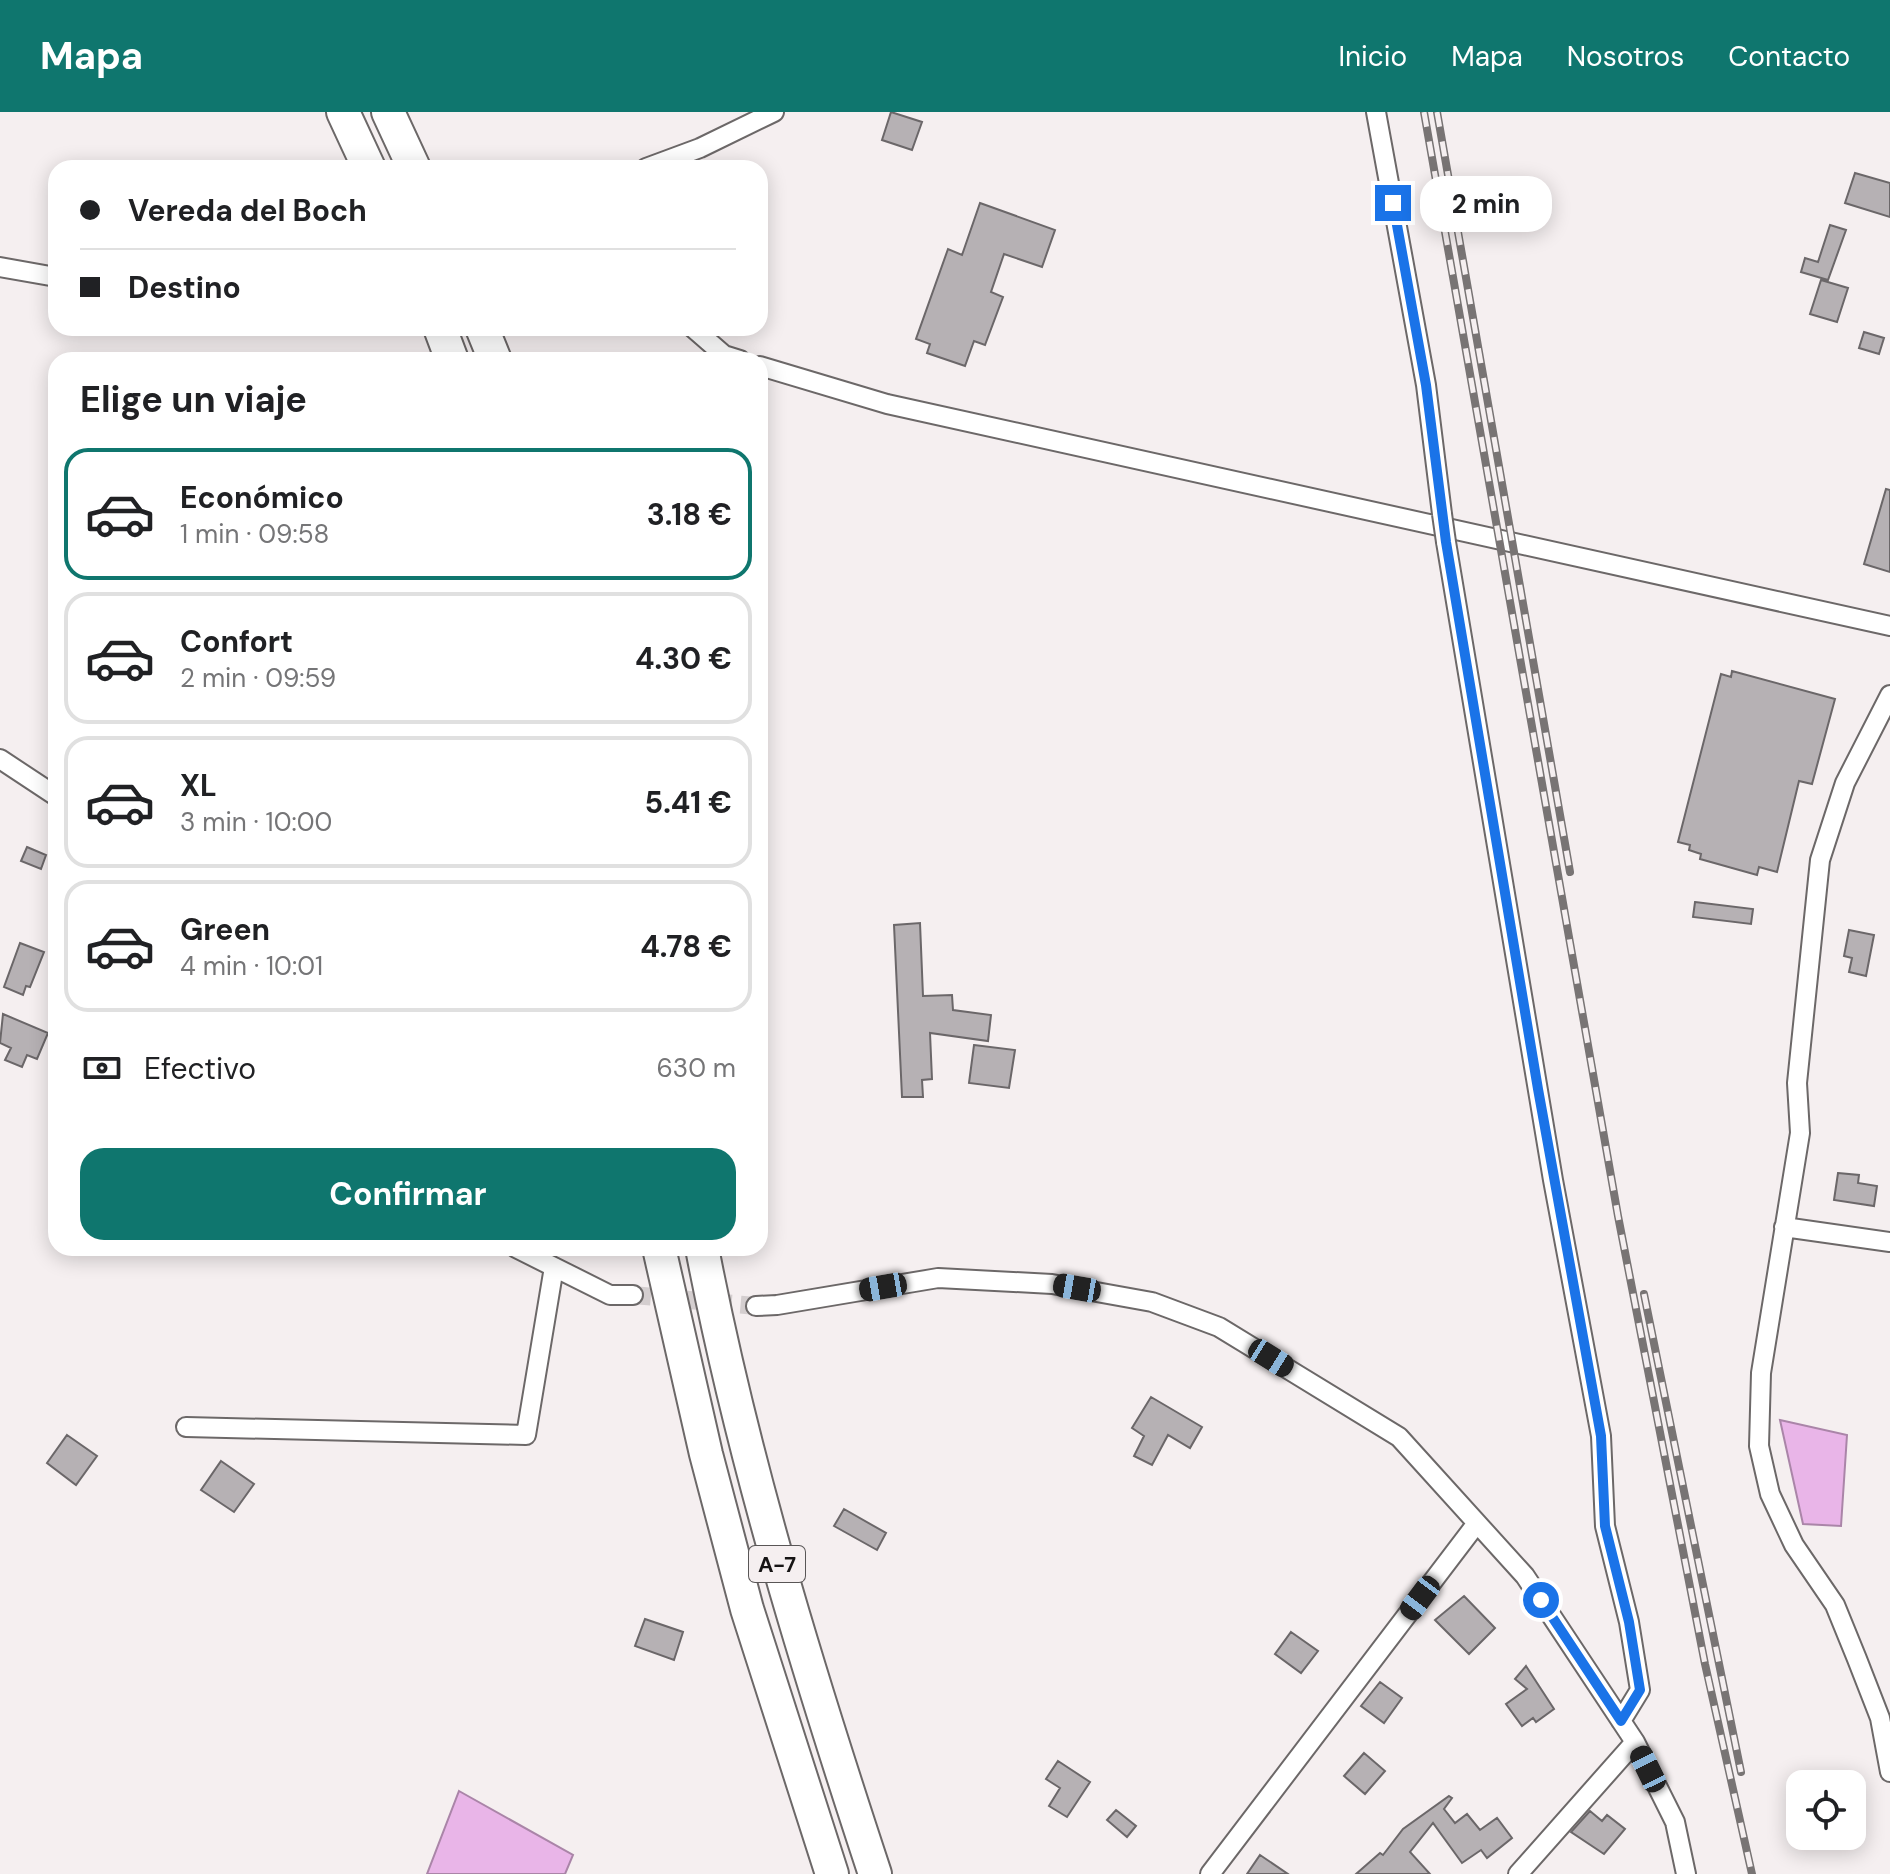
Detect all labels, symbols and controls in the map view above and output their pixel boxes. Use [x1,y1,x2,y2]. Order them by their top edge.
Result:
text: Mapa [40,31,143,81]
text: Inicio [1338,38,1407,75]
text: Mapa [1451,38,1523,75]
text: Nosotros [1567,38,1684,75]
text: Contacto [1728,38,1850,75]
callout: 2 min [1421,175,1553,231]
route end [1375,185,1411,221]
text: 2 min [1452,187,1520,221]
text: Vereda del Boch [128,191,367,230]
text: Destino [128,268,241,307]
text: Elige un viaje [80,376,307,423]
icon: car [84,478,156,550]
text: Económico [180,478,344,517]
text: 3.18 € [647,495,732,534]
text: 1 min · 09:58 [180,517,329,551]
icon: car [84,622,156,694]
text: Confort [180,622,293,661]
text: 4.30 € [635,639,732,678]
text: 2 min · 09:59 [180,661,336,695]
icon: car [84,766,156,838]
text: XL [180,766,217,805]
text: 5.41 € [645,783,732,822]
text: 3 min · 10:00 [180,805,332,839]
icon: car [84,910,156,982]
text: Green [180,910,270,949]
text: 4.78 € [640,927,732,966]
text: 4 min · 10:01 [180,949,323,983]
icon: cash [80,1046,124,1090]
text: Efectivo [144,1049,256,1088]
text: 630 m [656,1051,736,1085]
button: Confirmar [80,1148,736,1240]
car [857,1271,909,1303]
car [1051,1272,1103,1304]
car [1244,1335,1298,1381]
road number: A-7 [749,1546,805,1582]
car [1396,1572,1444,1624]
route start [1523,1582,1559,1618]
car [1627,1742,1669,1796]
map controls [1786,1770,1866,1850]
button: locate [1786,1770,1866,1850]

